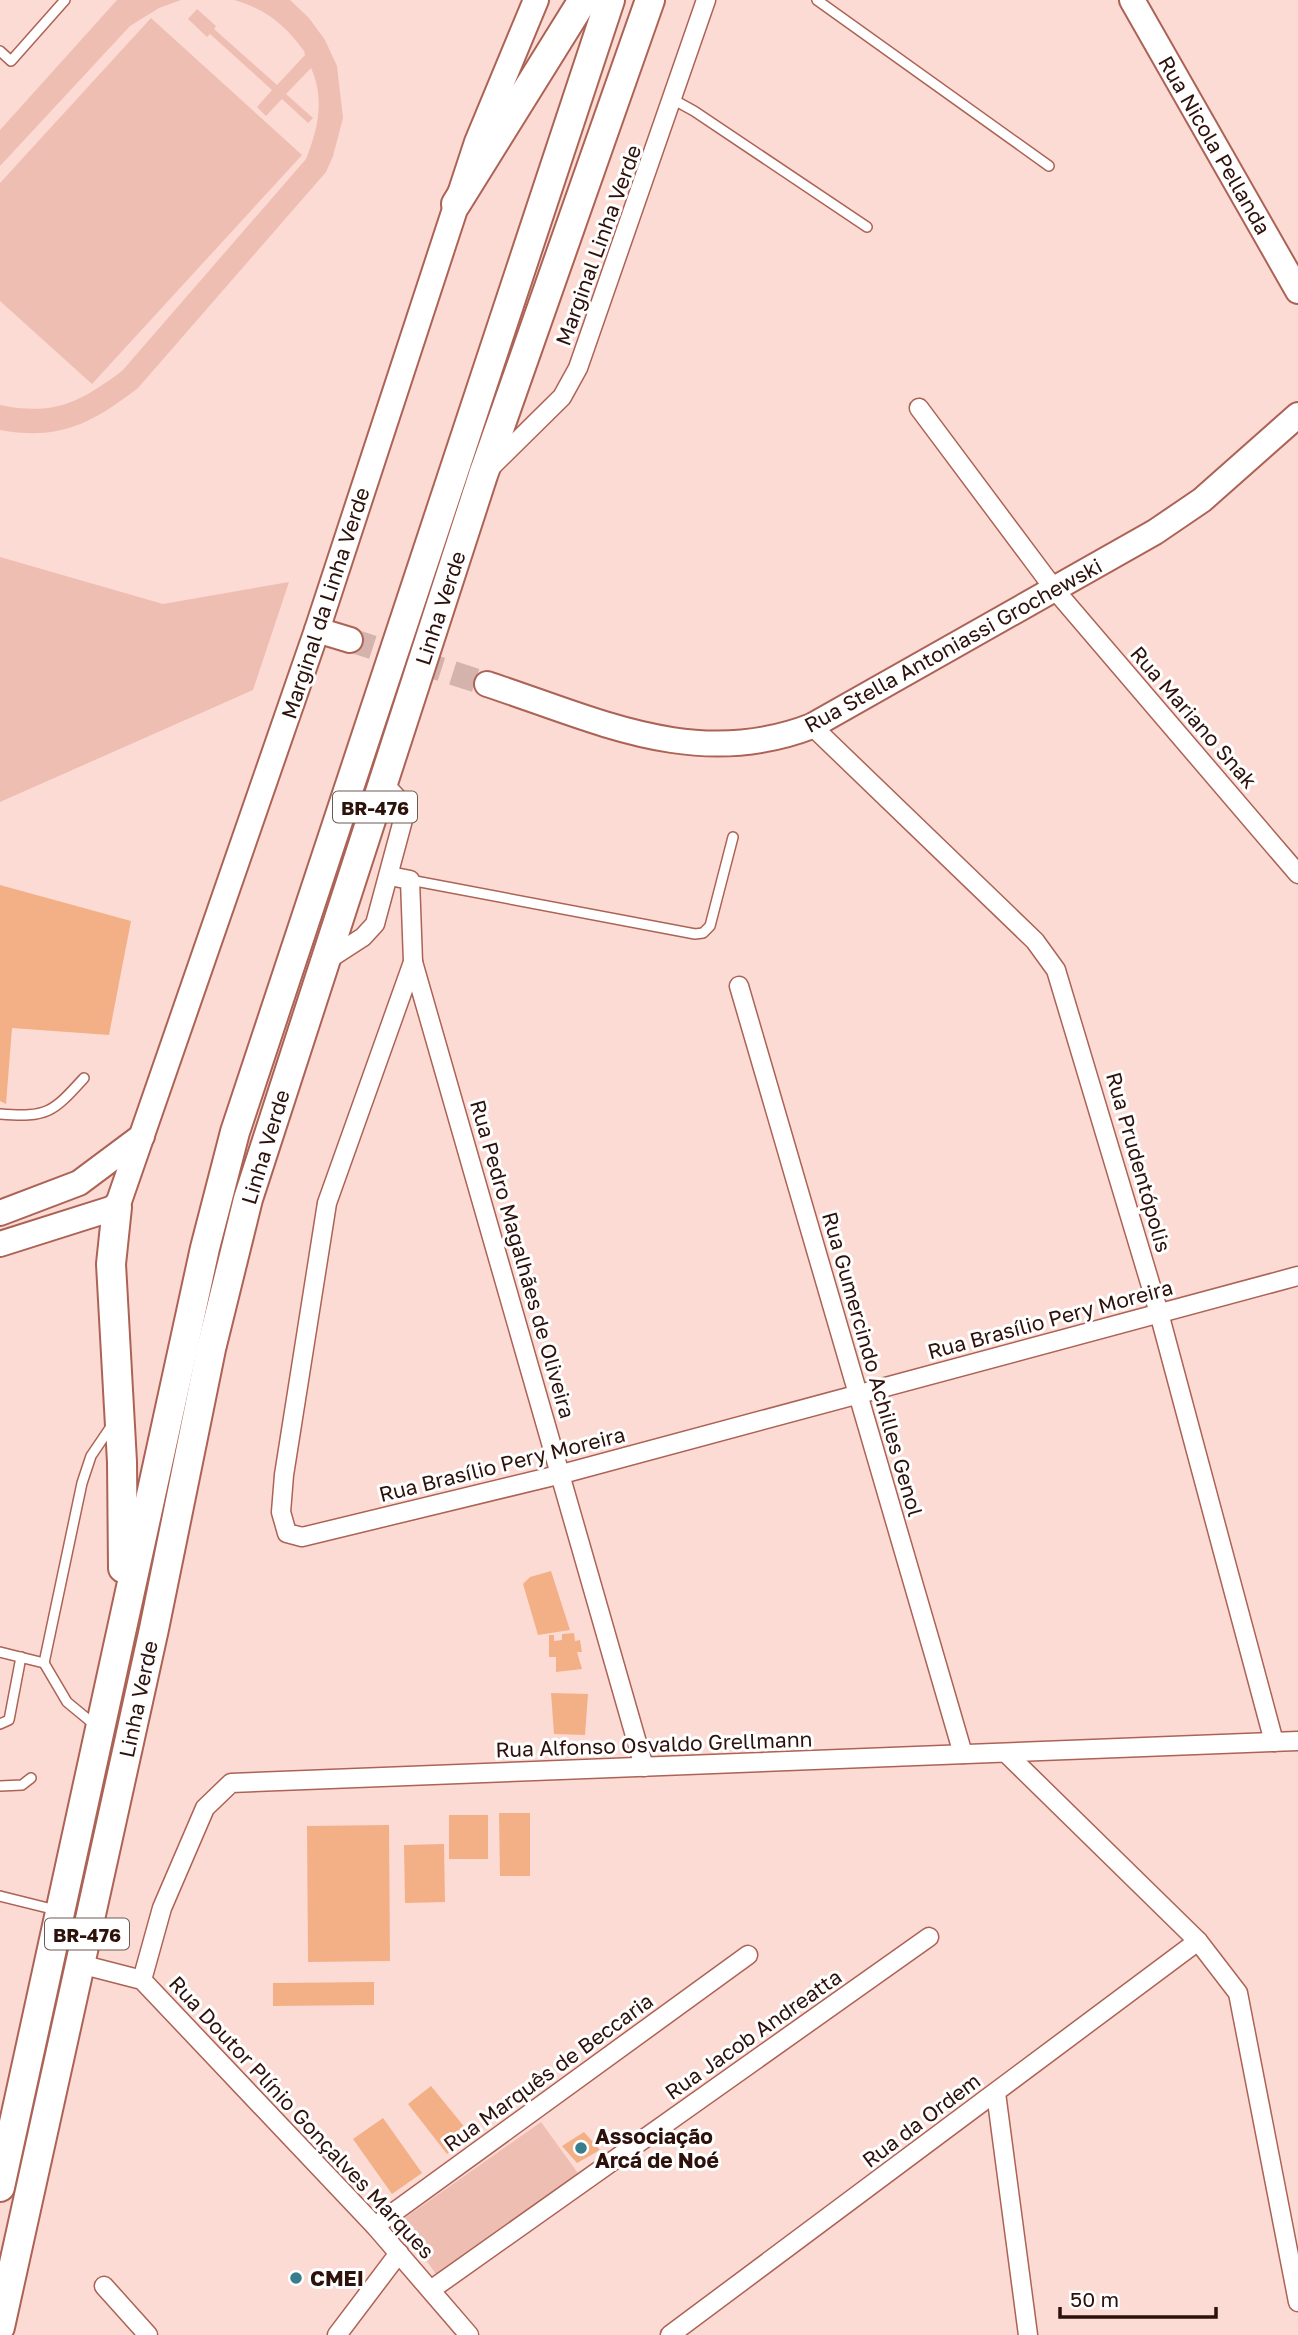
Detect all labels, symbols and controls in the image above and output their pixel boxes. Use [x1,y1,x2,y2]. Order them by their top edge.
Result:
street label: Rua Nicola Pellanda [1153,51,1277,239]
street label: Marginal Linha Verde [550,141,646,349]
street label: Marginal da Linha Verde [275,484,375,722]
street label: Linha Verde [409,548,471,668]
street label: Rua Stella Antoniassi Grochewski [800,552,1106,738]
street label: Rua Mariano Snak [1125,640,1263,794]
road number: BR-476 [333,792,417,822]
street label: Rua Prudentópolis [1101,1069,1177,1255]
street label: Linha Verde [235,1086,295,1208]
street label: Rua Pedro Magalhães de Oliveira [465,1097,581,1421]
street label: Rua Gumercindo Achilles Genol [817,1209,929,1519]
street label: Rua Brasílio Pery Moreira [925,1274,1175,1364]
street label: Rua Brasílio Pery Moreira [376,1421,628,1507]
street label: Linha Verde [113,1638,163,1760]
street label: Rua Alfonso Osvaldo Grellmann [495,1725,813,1763]
road number: BR-476 [45,1918,129,1950]
street label: Rua Jacob Andreatta [660,1963,846,2105]
street label: Rua Doutor Plínio Gonçalves Marques [164,1970,440,2264]
street label: Rua Marquês de Beccaria [438,1987,658,2157]
street label: Rua da Ordem [857,2067,985,2173]
place label: Associação Arcá de Noé [595,2123,719,2173]
marker: Associação Arcá de Noé [573,2140,589,2156]
place label: CMEI [310,2265,364,2291]
marker: CMEI [288,2270,304,2286]
scale bar [1060,2276,1216,2320]
text: 50 m [1070,2286,1119,2312]

